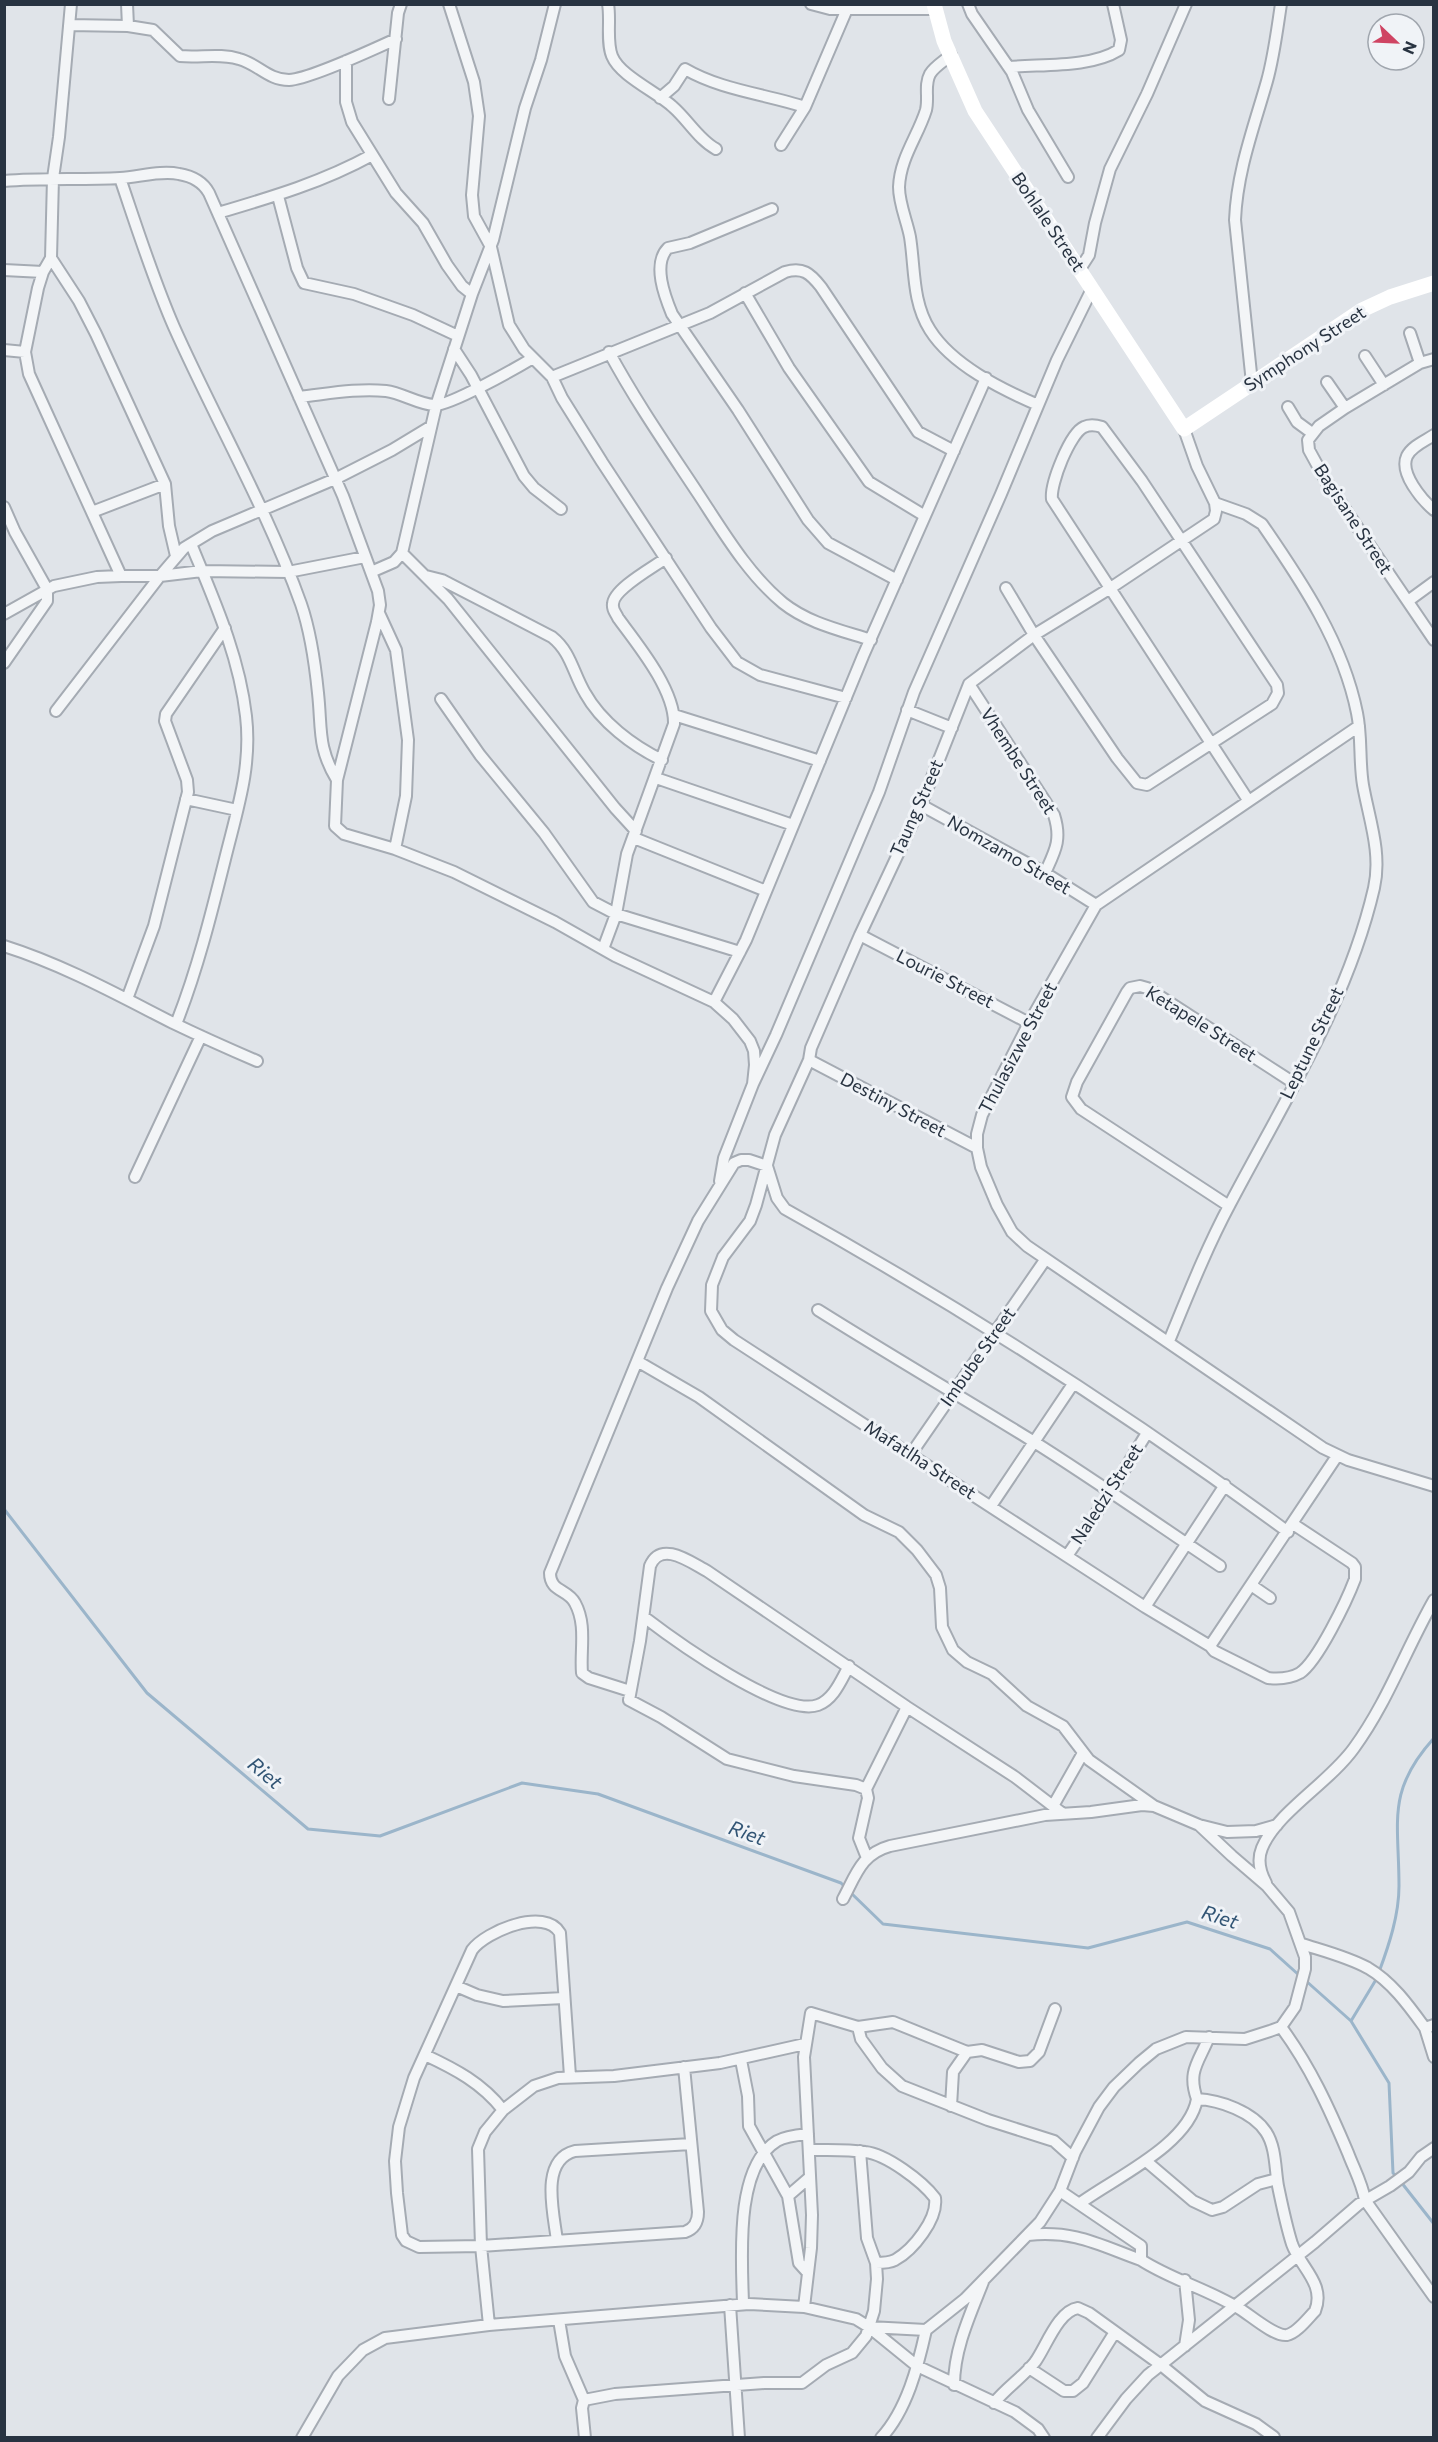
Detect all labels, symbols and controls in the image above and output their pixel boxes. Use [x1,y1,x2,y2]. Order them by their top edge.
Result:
north arrow [1366,12,1426,72]
text: N [1399,39,1421,57]
street label: Bohlale Street [1008,168,1090,275]
street label: Symphony Street [1239,301,1369,396]
street label: Bagisane Street [1310,459,1398,578]
street label: Vhembe Street [976,703,1061,818]
street label: Taung Street [885,756,947,860]
street label: Nomzamo Street [944,810,1075,898]
street label: Lourie Street [893,944,998,1012]
street label: Thulasizwe Street [973,978,1061,1117]
street label: Ketapele Street [1142,980,1261,1066]
street label: Leptune Street [1274,983,1348,1102]
street label: Destiny Street [837,1067,950,1141]
street label: Imbube Street [935,1303,1019,1410]
street label: Mafatlha Street [861,1415,981,1503]
street label: Naledzi Street [1066,1439,1147,1548]
water label: Riet [244,1751,288,1794]
water label: Riet [726,1814,770,1850]
water label: Riet [1199,1899,1242,1933]

